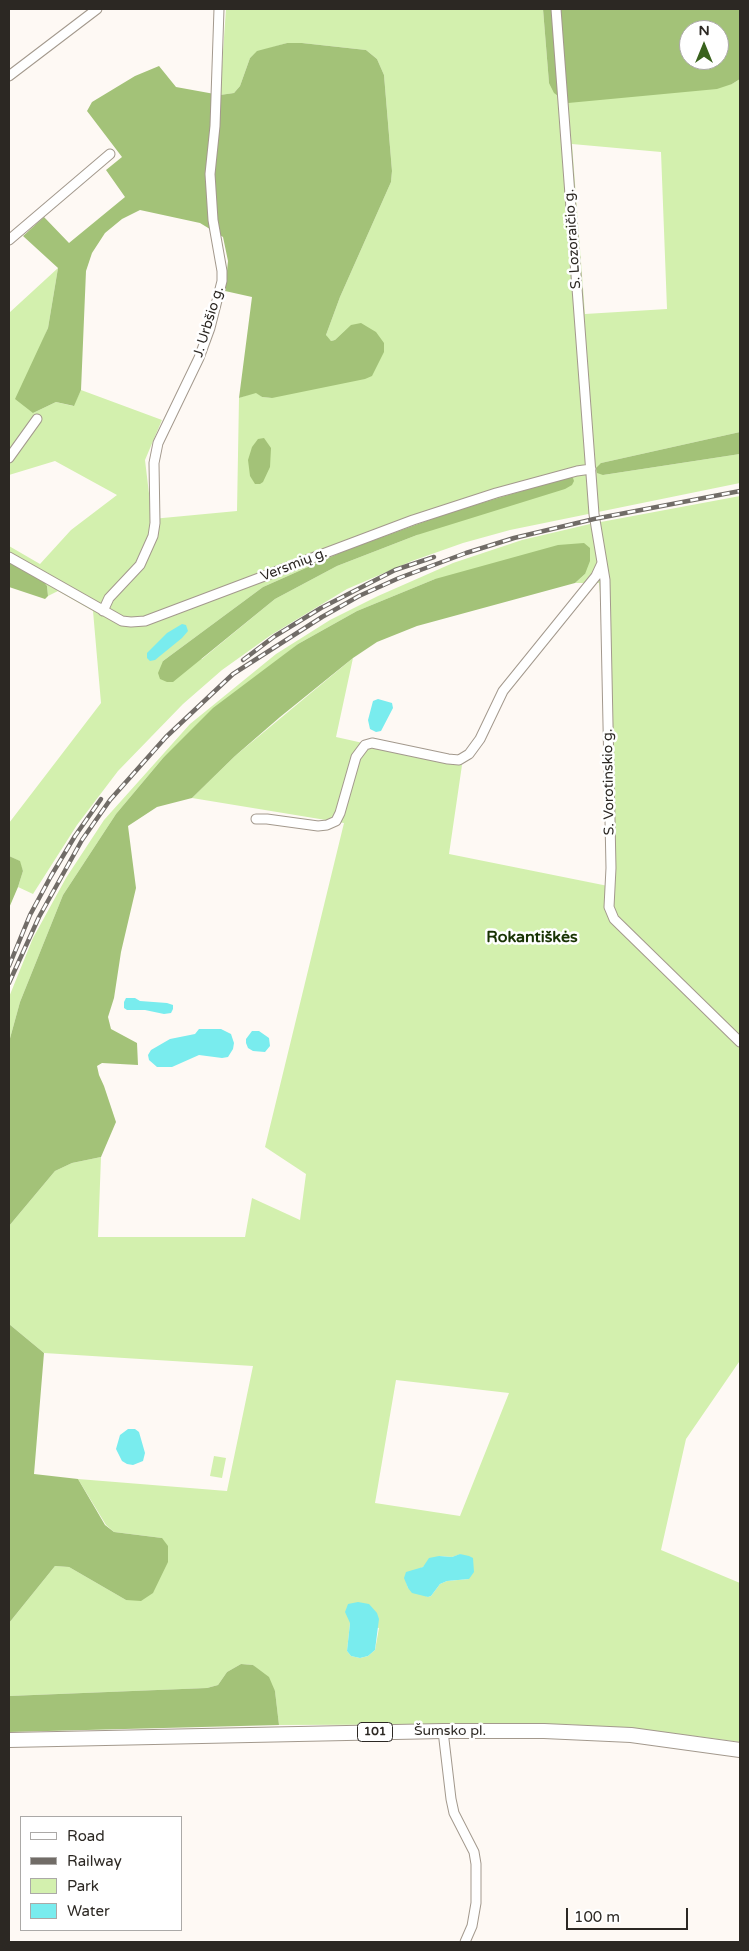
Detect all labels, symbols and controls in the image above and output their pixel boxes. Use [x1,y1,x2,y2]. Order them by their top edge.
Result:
north arrow [679,20,729,70]
text: N [698,22,710,39]
street label: S. Lozoraičio g. [561,188,585,290]
street label: J. Urbšio g. [190,285,228,359]
street label: Versmių g. [258,545,330,585]
street label: S. Vorotinskio g. [600,728,618,836]
district label: Rokantiškės [486,928,578,948]
road number: 101 [358,1722,392,1741]
street label: Šumsko pl. [414,1723,486,1739]
legend [20,1816,182,1931]
text: Road [67,1827,105,1845]
text: Railway [67,1852,122,1870]
text: Park [67,1877,99,1895]
scale bar [569,1898,692,1930]
text: Water [67,1902,110,1920]
text: 100 m [574,1908,620,1926]

